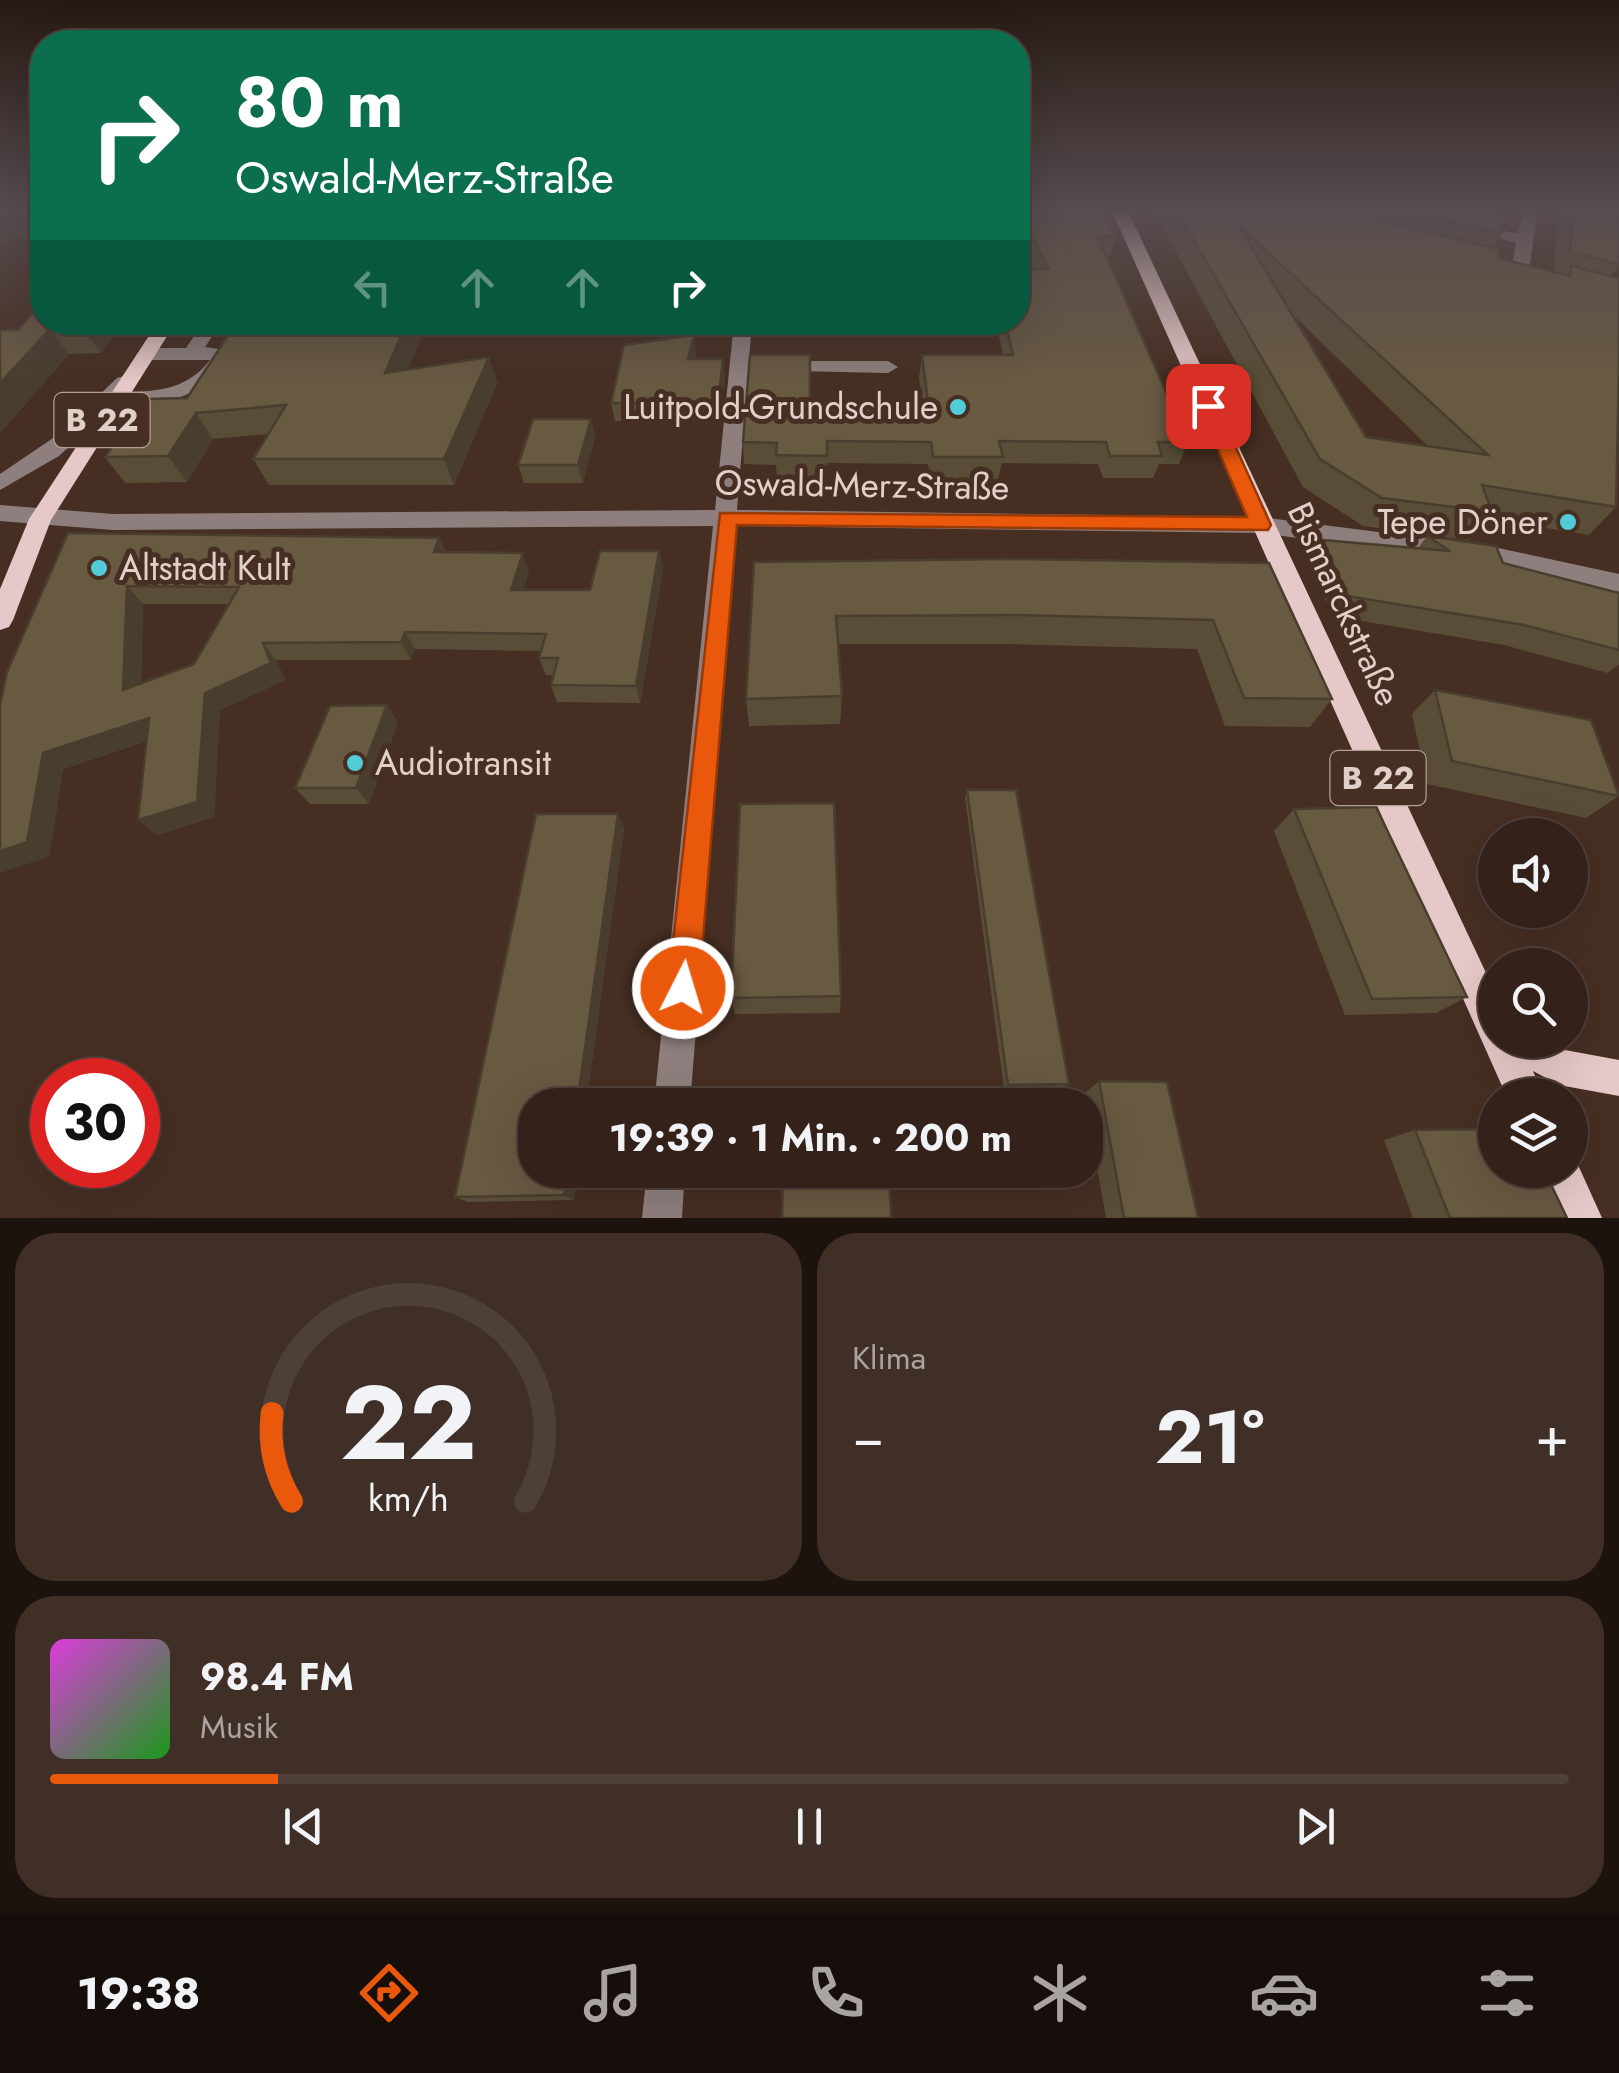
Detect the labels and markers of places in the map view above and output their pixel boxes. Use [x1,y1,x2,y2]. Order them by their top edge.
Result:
pin [1166,364,1251,449]
place label: Luitpold-Grundschule [623,382,938,432]
marker: Luitpold-Grundschule [947,396,969,418]
place label: Tepe Döner [1377,497,1548,547]
marker: Tepe Döner [1557,511,1579,533]
place label: Altstadt Kult [119,543,291,593]
marker: Altstadt Kult [88,557,110,579]
place label: Audiotransit [375,738,552,788]
marker: Audiotransit [344,752,366,774]

